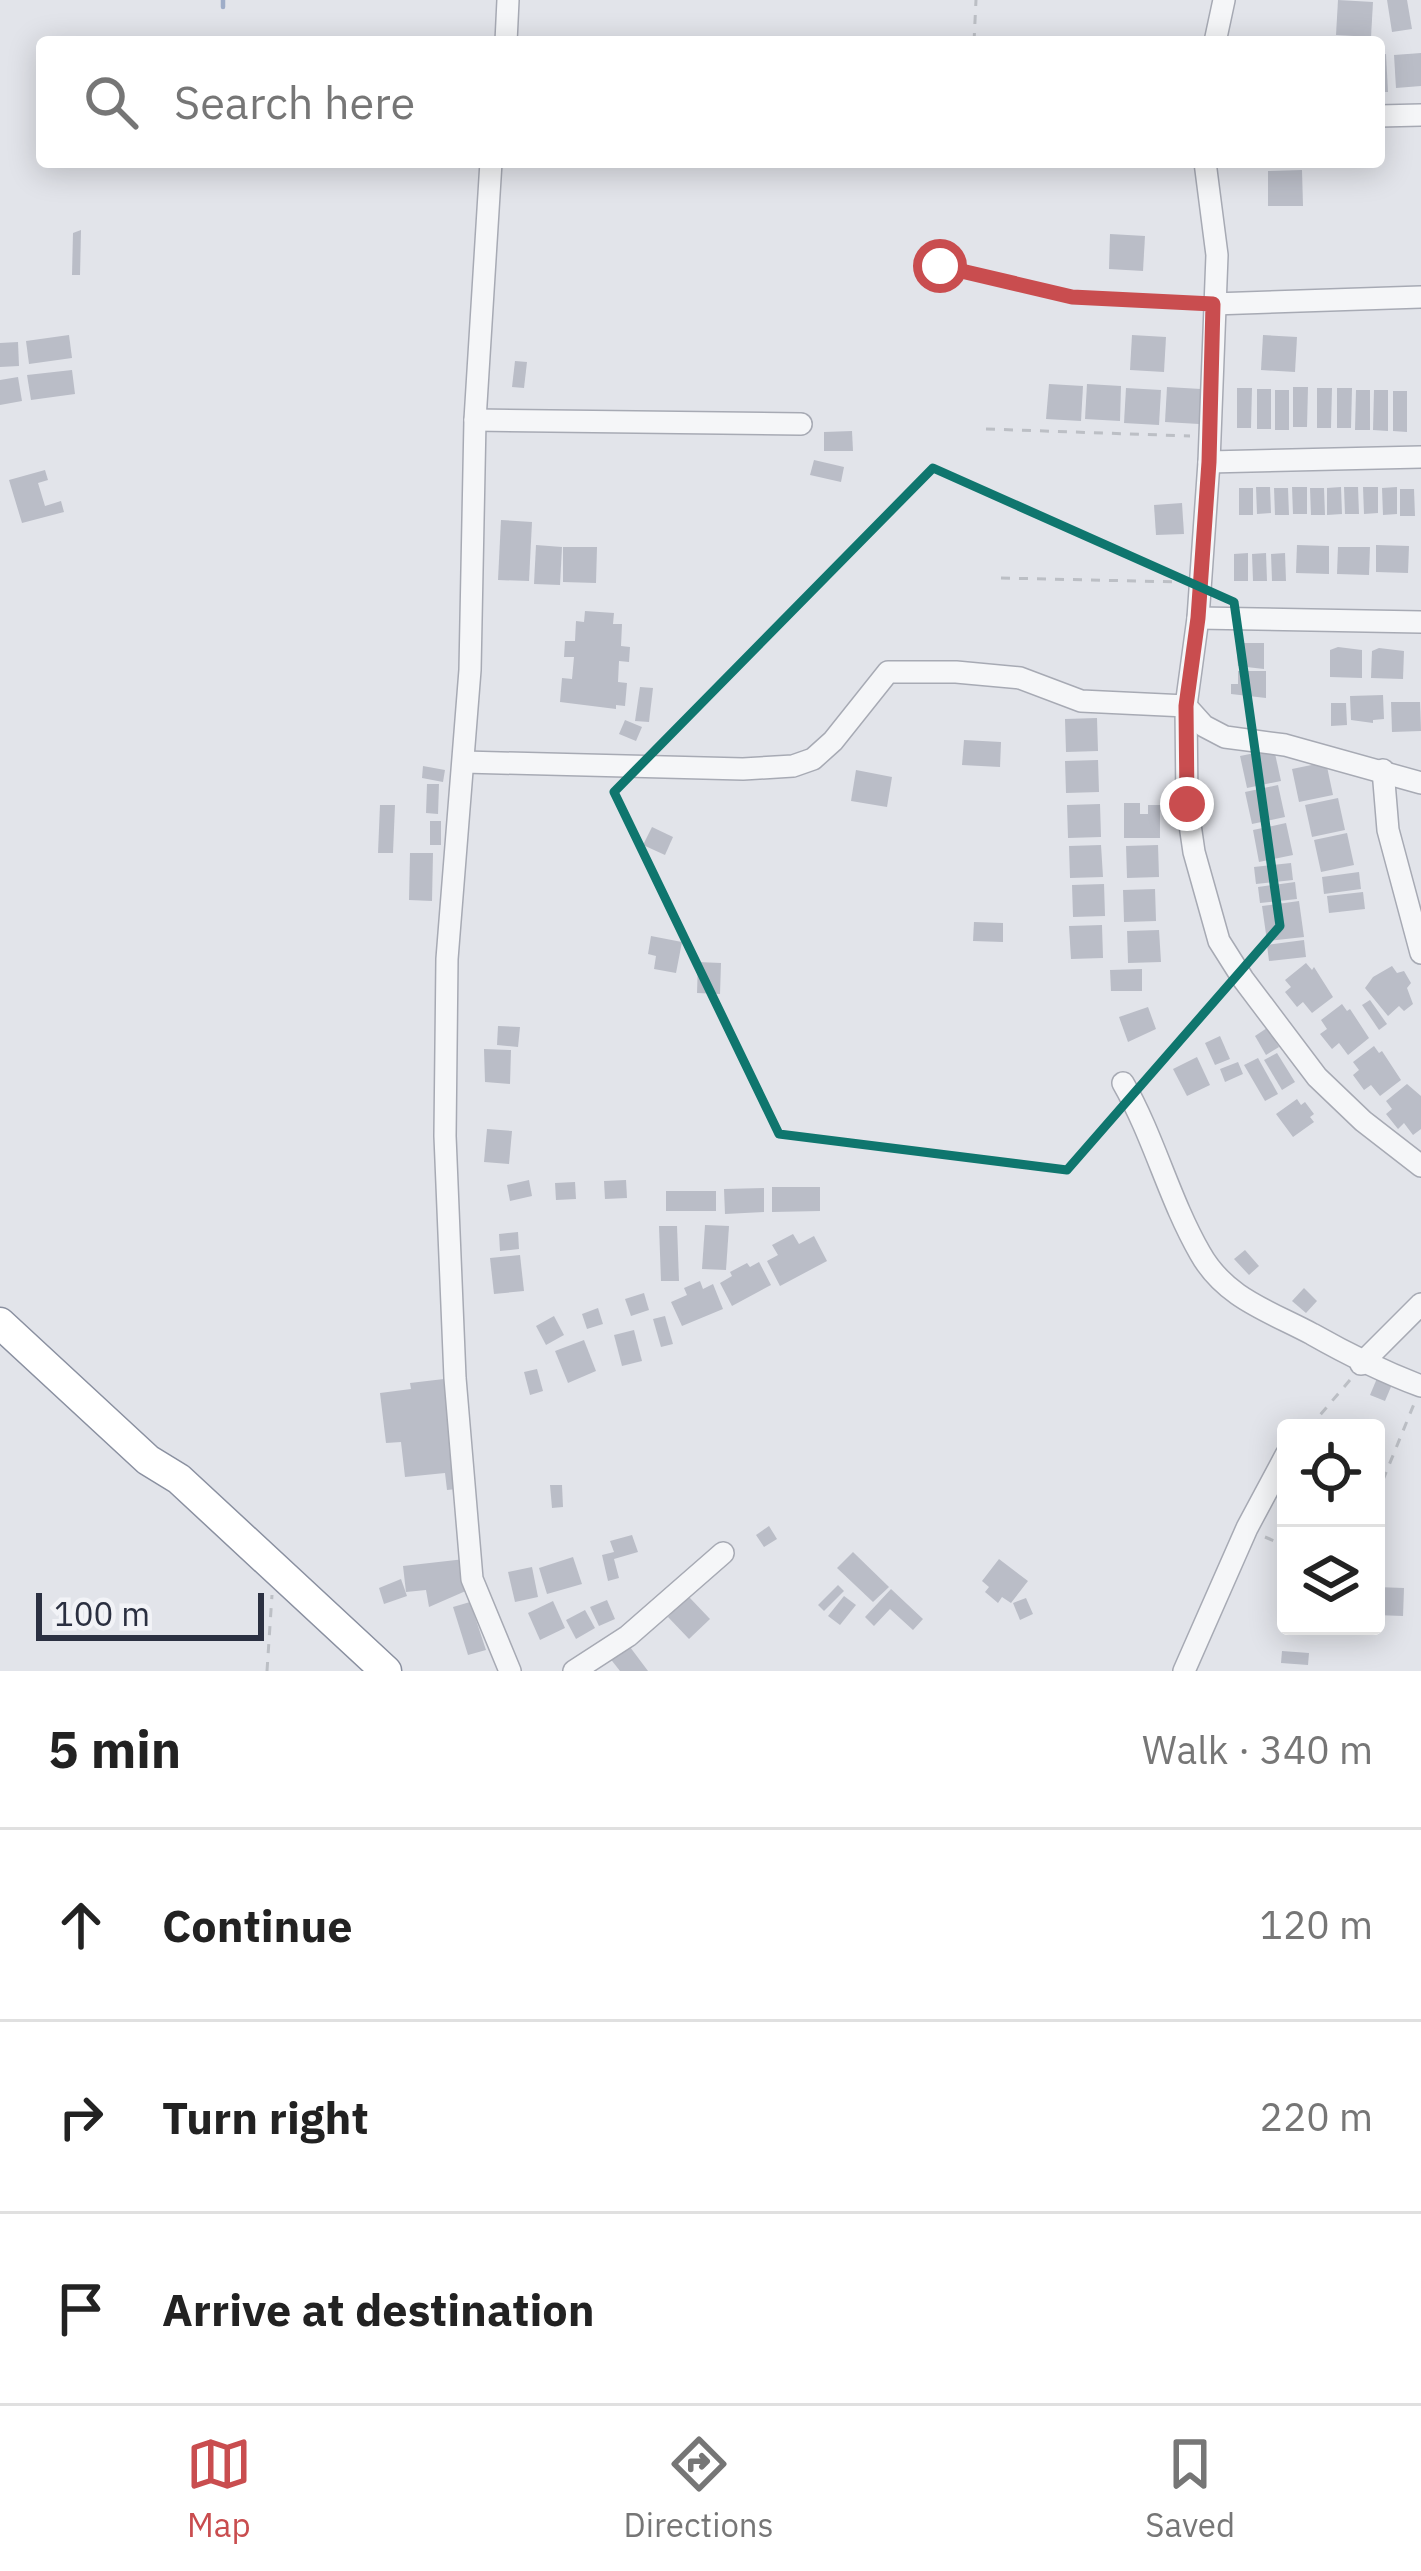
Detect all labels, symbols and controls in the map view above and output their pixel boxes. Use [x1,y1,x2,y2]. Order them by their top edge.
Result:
search box [36,36,1385,168]
icon: search [78,69,144,135]
text: Search here [174,73,415,131]
route start [913,239,967,293]
route end [1160,777,1214,831]
map controls [1277,1419,1385,1635]
button: locate [1277,1419,1385,1527]
button: layers [1277,1527,1385,1635]
scale bar [36,1587,264,1640]
text: 100 m [54,1592,150,1635]
text: 5 min [48,1716,181,1782]
text: Walk · 340 m [1142,1724,1373,1775]
icon: ahead [48,1892,114,1958]
text: Continue [162,1896,353,1954]
text: 120 m [1260,1899,1373,1950]
icon: right [48,2084,114,2150]
text: Turn right [162,2088,369,2146]
text: 220 m [1260,2091,1373,2142]
icon: arrive [48,2276,114,2342]
text: Arrive at destination [162,2280,595,2338]
tab: Map [186,2431,252,2546]
tab: Directions [624,2431,774,2546]
tab: Saved [1145,2431,1235,2546]

